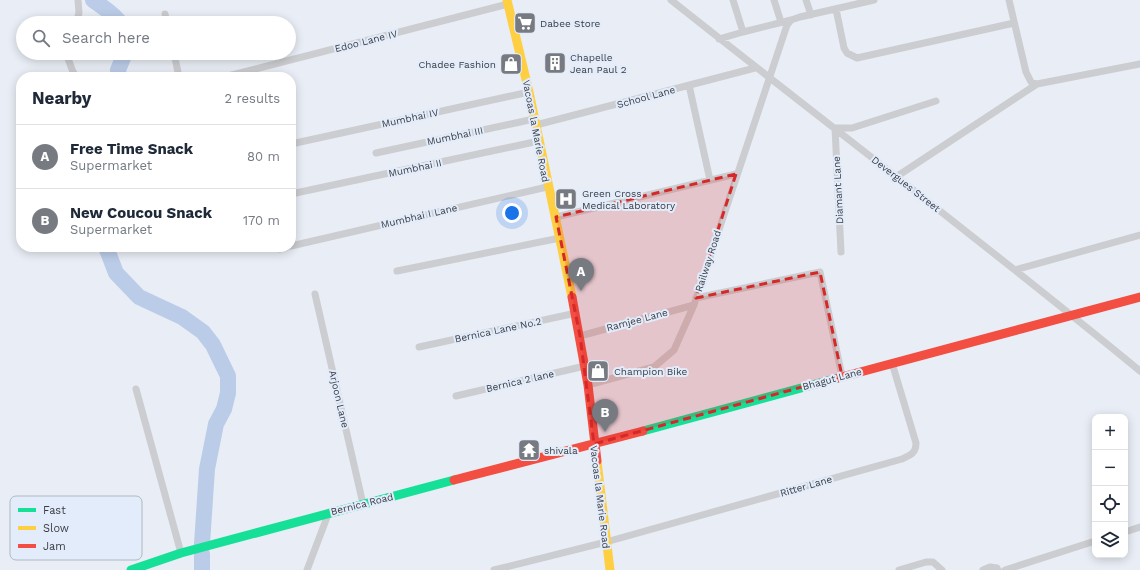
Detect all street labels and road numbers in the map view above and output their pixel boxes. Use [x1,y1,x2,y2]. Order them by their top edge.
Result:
street label: Edoo Lane IV [333,28,399,54]
street label: Vacoas la Marie Road [521,79,551,183]
street label: School Lane [616,84,677,110]
street label: Mumbhai IV [381,107,440,129]
street label: Mumbhai III [426,125,484,147]
street label: Devergues Street [870,154,943,215]
street label: Diamant Lane [831,156,845,224]
street label: Mumbhai II [387,157,443,179]
street label: Mumbhai I Lane [380,202,459,230]
street label: Railway Road [693,229,723,293]
street label: Ramjee Lane [605,306,669,333]
street label: Bernica Lane No.2 [454,315,542,345]
street label: Bhagut Lane [801,366,863,392]
street label: Bernica 2 lane [485,368,555,394]
street label: Arjoon Lane [327,369,351,429]
street label: Vacoas la Marie Road [588,445,612,549]
street label: Ritter Lane [779,473,834,499]
street label: Bernica Road [330,491,394,517]

